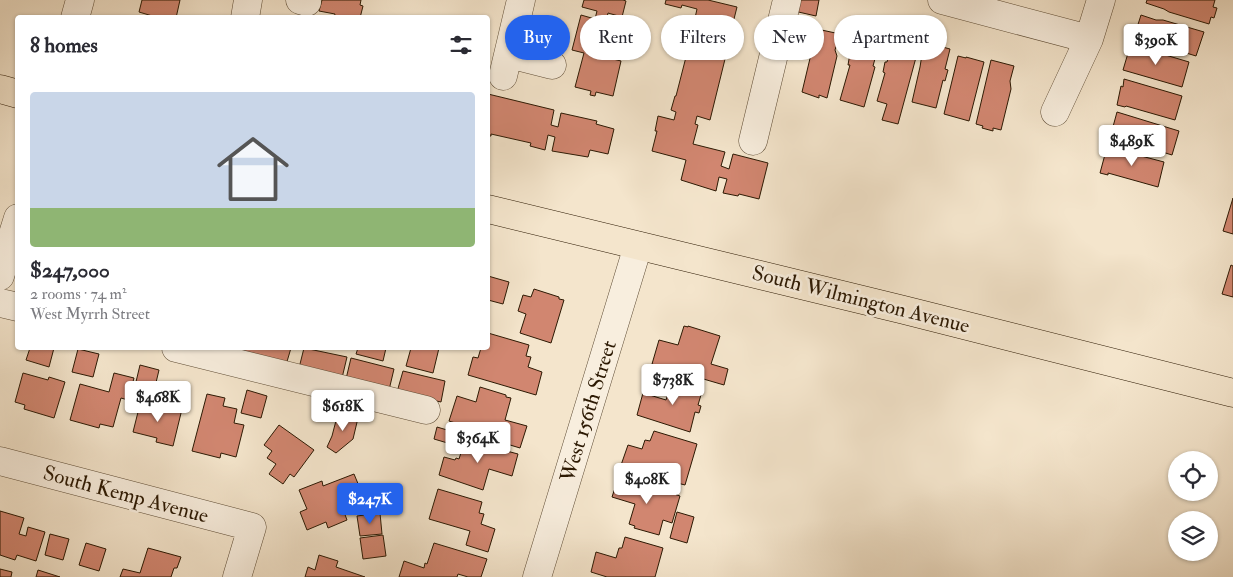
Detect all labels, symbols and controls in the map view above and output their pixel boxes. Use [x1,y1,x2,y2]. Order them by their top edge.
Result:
chip: Buy [505,15,570,60]
chip: Rent [580,15,651,60]
chip: Filters [661,15,744,60]
chip: New [754,15,824,60]
chip: Apartment [834,15,947,60]
pin: $390K [1121,23,1191,66]
text: $390K [1135,30,1177,50]
icon: filters [447,31,475,59]
text: 8 homes [30,32,98,59]
icon: home [208,124,298,214]
pin: $489K [1097,124,1167,167]
text: $489K [1110,131,1154,151]
text: $247,000 [30,257,110,284]
street label: South Wilmington Avenue [749,259,973,340]
text: 2 rooms · 74 m² [30,284,126,304]
text: West Myrrh Street [30,304,150,324]
street label: West 156th Street [554,337,623,486]
pin: $738K [638,364,708,406]
text: $738K [652,370,694,390]
pin: $468K [123,380,193,423]
text: $468K [136,387,180,407]
pin: $618K [308,390,378,432]
text: $618K [322,396,364,416]
pin: $364K [443,422,513,464]
text: $364K [456,428,500,448]
map controls [1168,451,1218,561]
button: locate [1168,451,1218,501]
street label: South Kemp Avenue [40,459,212,530]
pin: $408K [612,462,682,505]
text: $408K [625,469,669,489]
pin: $247K [335,482,405,525]
text: $247K [348,489,392,509]
button: layers [1168,511,1218,561]

